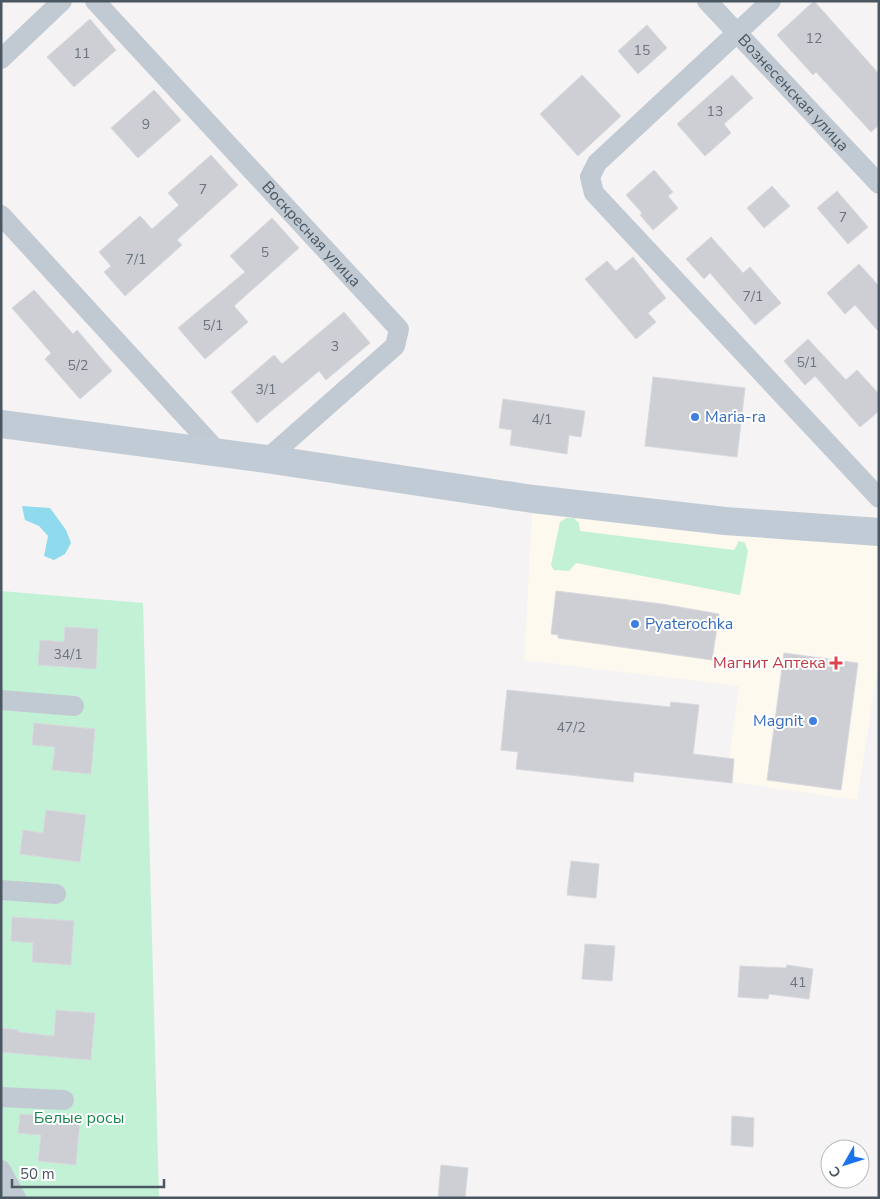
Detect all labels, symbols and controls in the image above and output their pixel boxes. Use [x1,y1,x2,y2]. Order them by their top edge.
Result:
street label: Вознесенская улица [733,29,854,156]
house number: 12 [806,29,822,48]
house number: 15 [634,41,650,60]
house number: 11 [74,44,90,63]
house number: 13 [707,102,723,121]
house number: 9 [142,115,150,134]
street label: Воскресная улица [257,176,366,292]
house number: 7 [199,180,207,199]
house number: 7 [839,208,847,227]
house number: 5 [261,243,269,262]
house number: 7/1 [126,250,146,269]
house number: 7/1 [743,287,763,306]
house number: 5/1 [203,316,223,335]
house number: 3 [331,337,339,356]
house number: 5/1 [797,353,817,372]
house number: 5/2 [68,356,88,375]
house number: 3/1 [256,380,276,399]
place label: Maria-ra [705,406,766,428]
house number: 4/1 [532,410,552,429]
marker: Maria-ra [689,411,701,423]
place label: Pyaterochka [645,613,733,635]
marker: Pyaterochka [629,618,641,630]
house number: 34/1 [53,645,83,664]
place label: Магнит Аптека [713,652,826,674]
marker: Магнит Аптека [830,657,842,669]
place label: Magnit [753,710,803,732]
marker: Magnit [807,715,819,727]
house number: 47/2 [556,718,586,737]
house number: 41 [790,973,806,992]
park label: Белые росы [34,1107,124,1129]
north arrow [820,1139,870,1189]
scale bar [12,1156,165,1188]
text: С [825,1162,846,1182]
text: 50 m [20,1164,55,1184]

